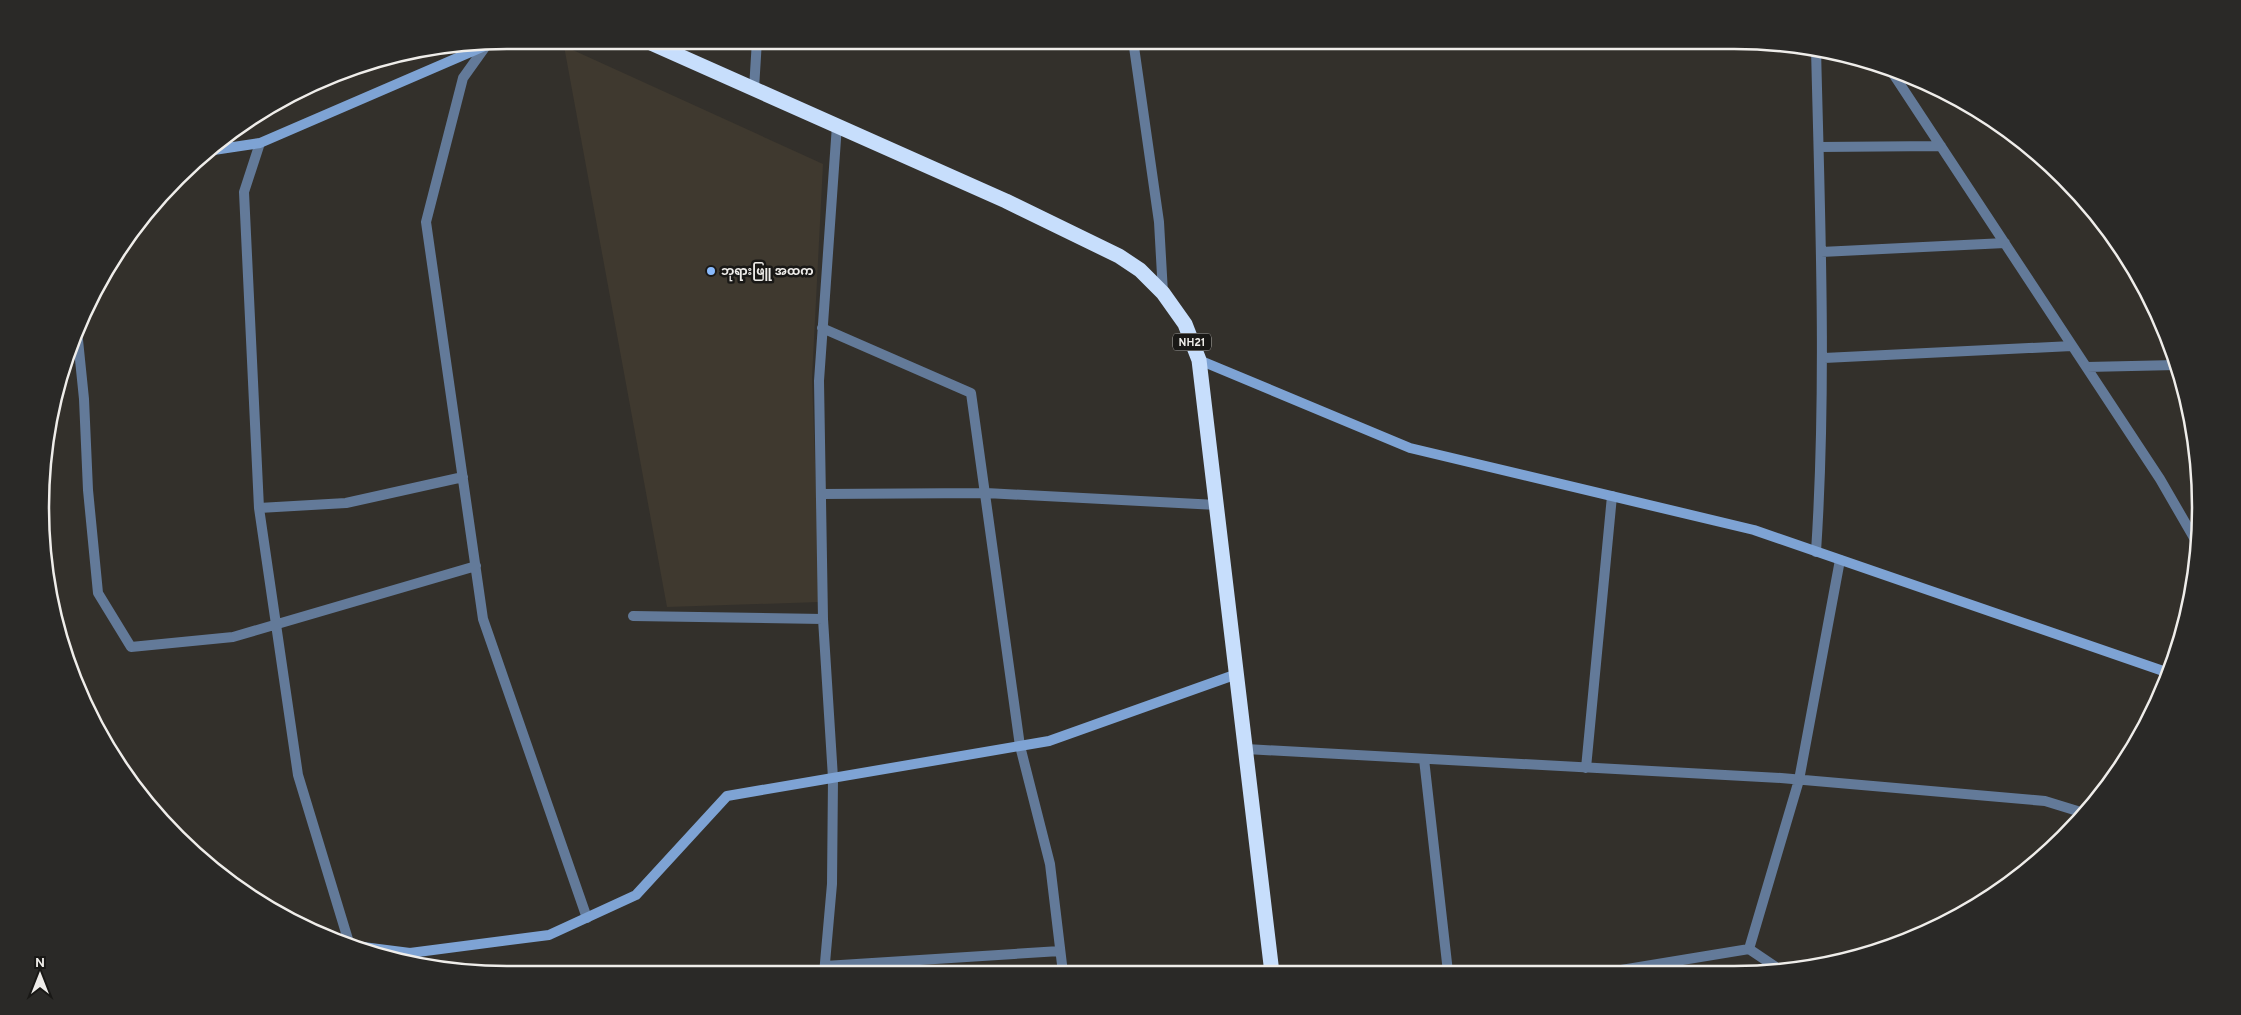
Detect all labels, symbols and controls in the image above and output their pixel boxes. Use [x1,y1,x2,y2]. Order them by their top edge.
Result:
place label: ဘုရားဖြူ အထက [721,262,814,282]
marker: ဘုရားဖြူ အထက [705,265,717,277]
road number: NH21 [1173,334,1211,351]
north arrow [15,950,65,1000]
text: N [35,955,45,972]

